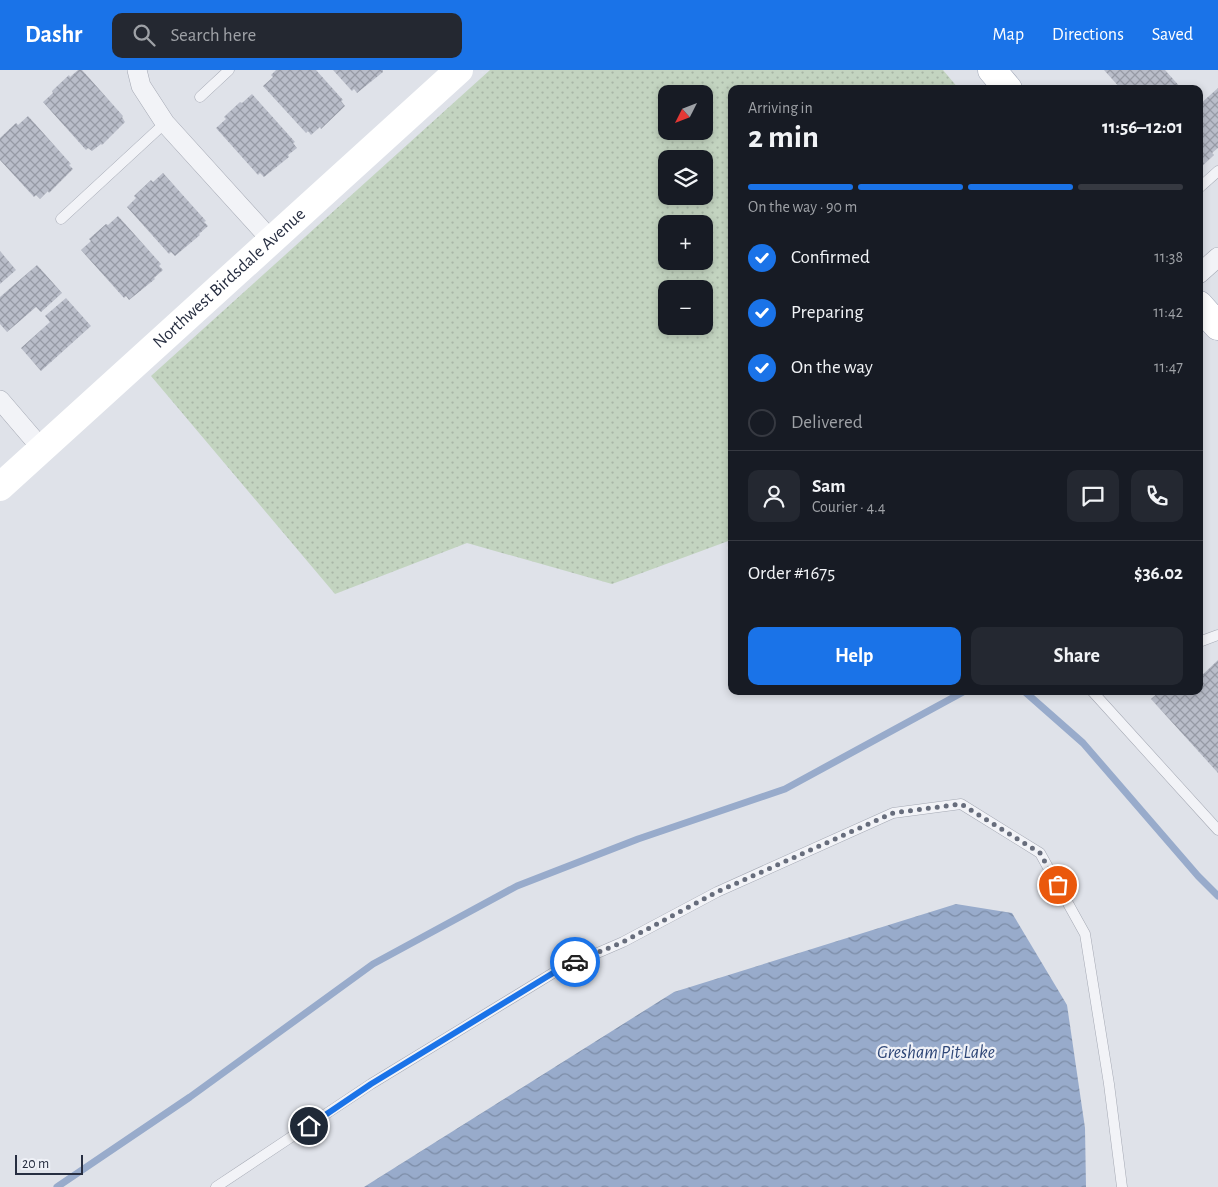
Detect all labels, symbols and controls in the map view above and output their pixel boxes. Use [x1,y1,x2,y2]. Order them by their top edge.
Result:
search box [112,13,462,58]
icon: search [130,21,158,49]
text: Dashr [25,23,82,47]
text: Search here [170,26,256,45]
text: Map [993,26,1024,44]
text: Directions [1052,26,1124,44]
text: Saved [1152,26,1193,44]
north arrow [658,85,712,140]
map controls [658,85,713,335]
text: Arriving in [748,100,813,116]
text: 11:56–12:01 [1102,118,1183,137]
text: 2 min [748,121,819,153]
button: layers [658,150,713,205]
text: On the way · 90 m [748,199,857,215]
street label: Northwest Birdsdale Avenue [150,205,309,352]
button: + [658,215,713,270]
icon: check [748,244,776,272]
text: Confirmed [791,248,870,267]
text: 11:38 [1154,249,1183,265]
button: − [658,280,713,335]
icon: check [748,299,776,327]
text: Preparing [791,303,864,322]
text: 11:42 [1153,304,1183,320]
icon: check [748,354,776,382]
text: On the way [791,358,873,377]
text: 11:47 [1154,359,1183,375]
text: Delivered [791,413,863,432]
button: person [748,470,800,522]
button: chat [1067,470,1119,522]
button: phone [1131,470,1183,522]
text: Sam [812,477,846,496]
text: Courier · 4.4 [812,499,885,515]
text: Order #1675 [748,564,835,583]
text: $36.02 [1134,564,1183,583]
button: Help [748,627,961,685]
button: Share [971,627,1183,685]
pin [1037,864,1079,906]
icon: bag [1044,871,1072,899]
courier [550,937,600,987]
icon: car [561,948,589,976]
water label: Gresham Pit Lake [877,1043,995,1062]
pin [288,1105,330,1147]
icon: home [295,1112,323,1140]
scale bar [15,1152,82,1175]
text: 20 m [22,1157,49,1171]

